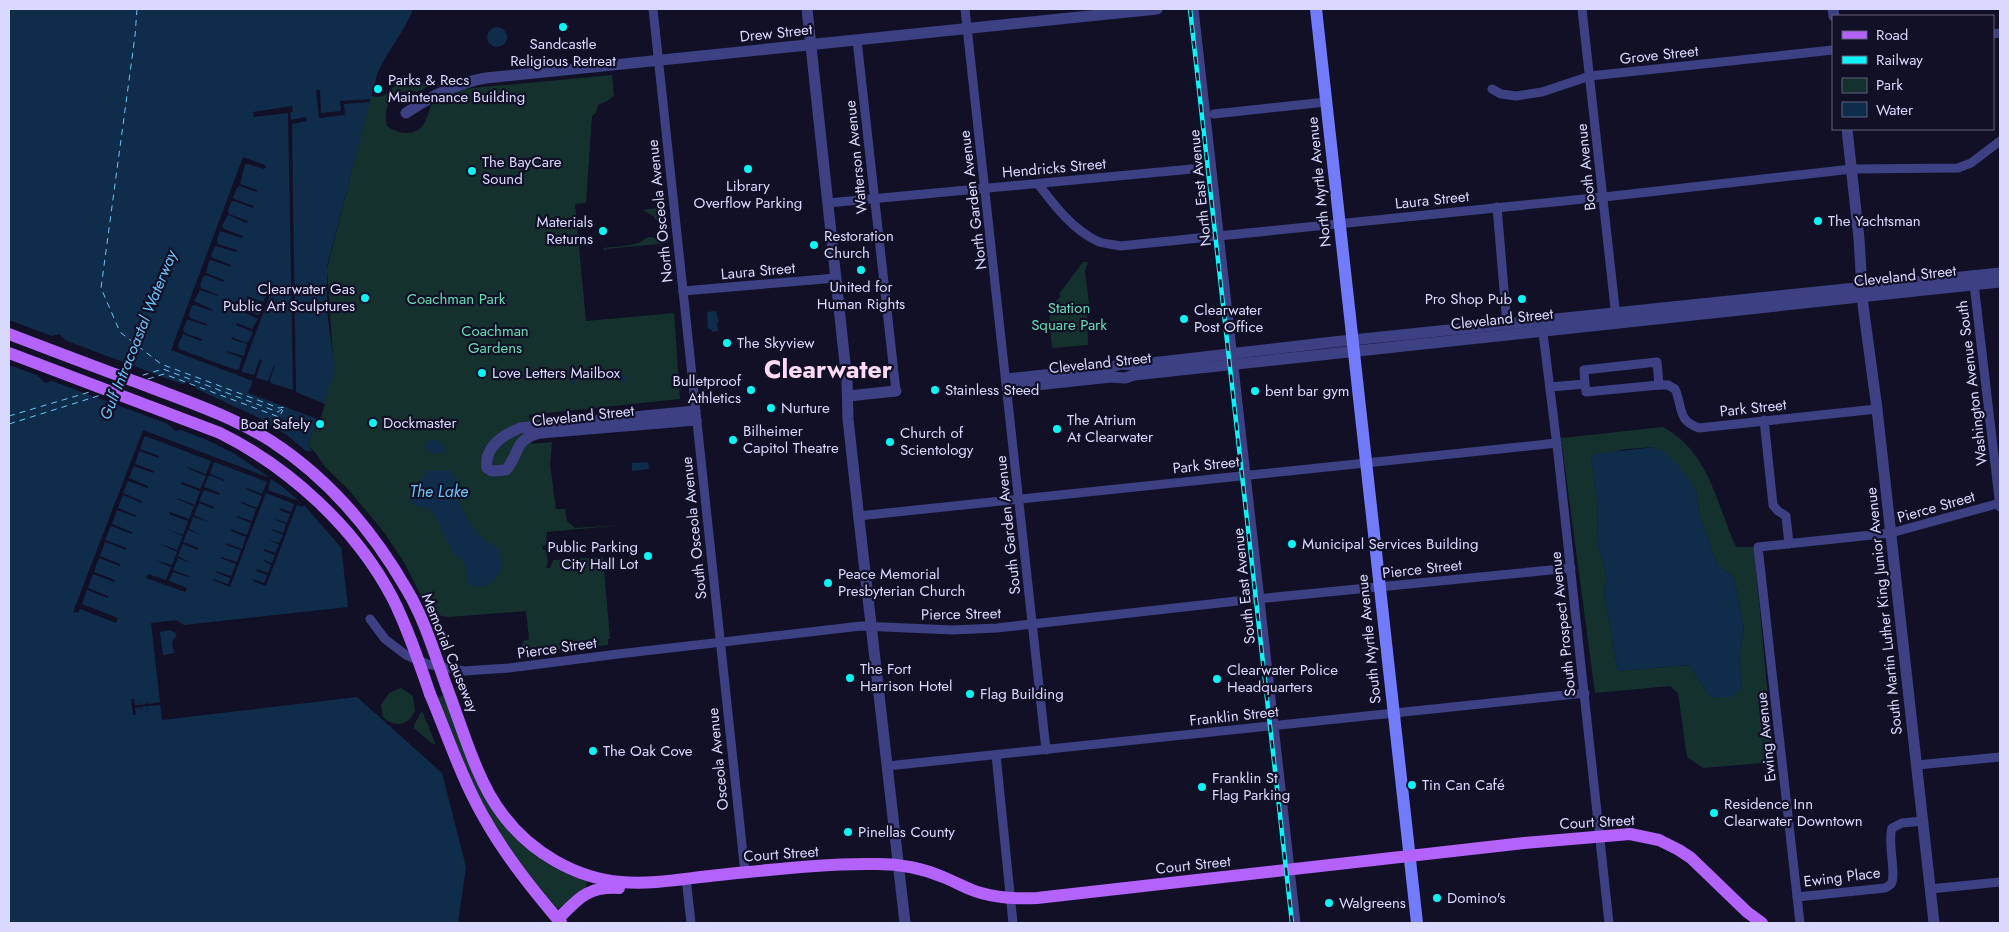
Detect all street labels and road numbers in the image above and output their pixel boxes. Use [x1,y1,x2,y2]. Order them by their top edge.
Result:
street label: Drew Street [738,18,814,48]
street label: Grove Street [1619,40,1700,70]
street label: Watterson Avenue [839,99,873,215]
street label: North Myrtle Avenue [1301,116,1337,248]
street label: Booth Avenue [1570,122,1602,212]
street label: North East Avenue [1183,128,1217,247]
street label: North Garden Avenue [953,129,992,271]
street label: North Osceola Avenue [642,138,678,284]
street label: Hendricks Street [1001,152,1107,183]
street label: Laura Street [1394,185,1471,215]
street label: Laura Street [720,257,796,285]
street label: Cleveland Street [1853,260,1958,292]
street label: Washington Avenue South [1951,299,1993,467]
street label: Cleveland Street [1450,303,1555,335]
street label: Cleveland Street [1048,347,1153,379]
street label: Park Street [1719,394,1788,422]
street label: Cleveland Street [531,400,636,432]
street label: Park Street [1172,451,1241,479]
street label: South Garden Avenue [990,454,1026,596]
street label: South Osceola Avenue [676,455,712,600]
street label: Pierce Street [1895,485,1978,529]
street label: South Martin Luther King Junior Avenue [1860,486,1908,736]
street label: South East Avenue [1227,527,1261,645]
street label: South Prospect Avenue [1544,550,1582,698]
street label: Pierce Street [1381,554,1463,584]
street label: South Myrtle Avenue [1351,573,1387,705]
street label: Memorial Causeway [416,590,484,716]
street label: Pierce Street [921,602,1002,626]
street label: Pierce Street [516,631,599,664]
street label: Ewing Avenue [1750,691,1782,783]
street label: Franklin Street [1188,700,1280,732]
street label: Osceola Avenue [702,706,734,811]
street label: Court Street [1559,809,1636,835]
street label: Court Street [743,840,820,868]
street label: Court Street [1154,850,1232,880]
street label: Ewing Place [1802,861,1882,893]

